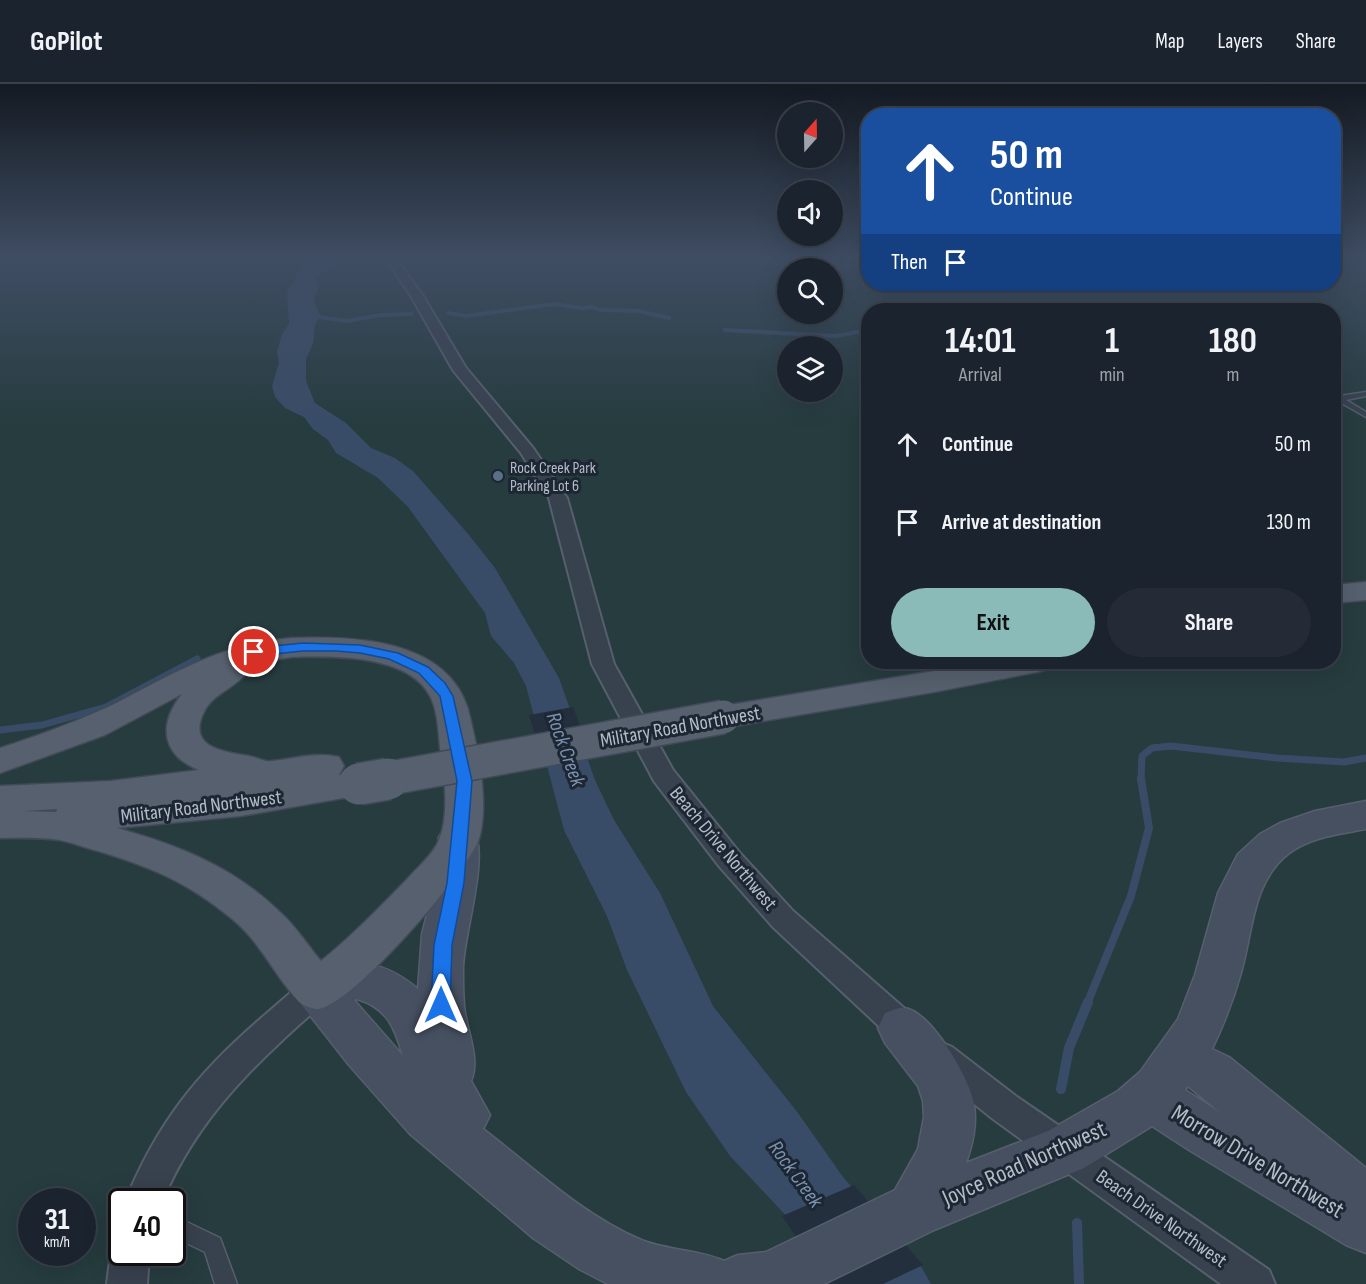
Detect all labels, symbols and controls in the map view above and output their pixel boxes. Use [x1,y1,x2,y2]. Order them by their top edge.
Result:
text: GoPilot [30,25,102,58]
text: Map [1155,29,1184,54]
text: Layers [1217,29,1263,54]
text: Share [1296,29,1336,54]
north arrow [777,102,843,168]
map controls [777,102,843,402]
text: 50 m [990,130,1063,181]
icon: ahead [891,132,969,210]
button: sound [777,180,843,246]
text: Continue [990,181,1073,213]
icon: arrive [939,246,972,279]
text: Then [891,249,927,276]
button: search [777,258,843,324]
text: 14:01 [945,320,1016,363]
text: 1 [1105,320,1119,363]
text: 180 [1209,320,1257,363]
button: layers [777,336,843,402]
text: Arrival [959,363,1002,387]
text: min [1100,363,1125,387]
text: m [1226,363,1239,387]
icon: ahead [891,428,924,461]
text: Continue [942,431,1013,458]
text: 50 m [1275,431,1311,458]
place label: Rock Creek Park Parking Lot 6 [510,459,596,496]
marker: Rock Creek Park Parking Lot 6 [491,469,505,483]
icon: arrive [891,506,924,539]
text: Arrive at destination [942,509,1101,536]
text: 130 m [1267,509,1311,536]
button: Exit [891,588,1095,657]
button: Share [1107,588,1311,657]
pin [228,626,279,677]
icon: arrive [237,635,270,668]
street label: Military Road Northwest [598,701,762,753]
water label: Rock Creek [541,709,591,791]
street label: Beach Drive Northwest [665,782,782,915]
street label: Military Road Northwest [119,785,283,829]
position arrow [409,973,473,1037]
street label: Morrow Drive Northwest [1166,1098,1349,1224]
street label: Joyce Road Northwest [937,1114,1111,1213]
water label: Rock Creek [763,1136,829,1214]
street label: Beach Drive Northwest [1091,1165,1231,1273]
speed limit sign: 40 [108,1188,186,1266]
text: 31 [44,1202,70,1238]
text: km/h [44,1233,70,1252]

